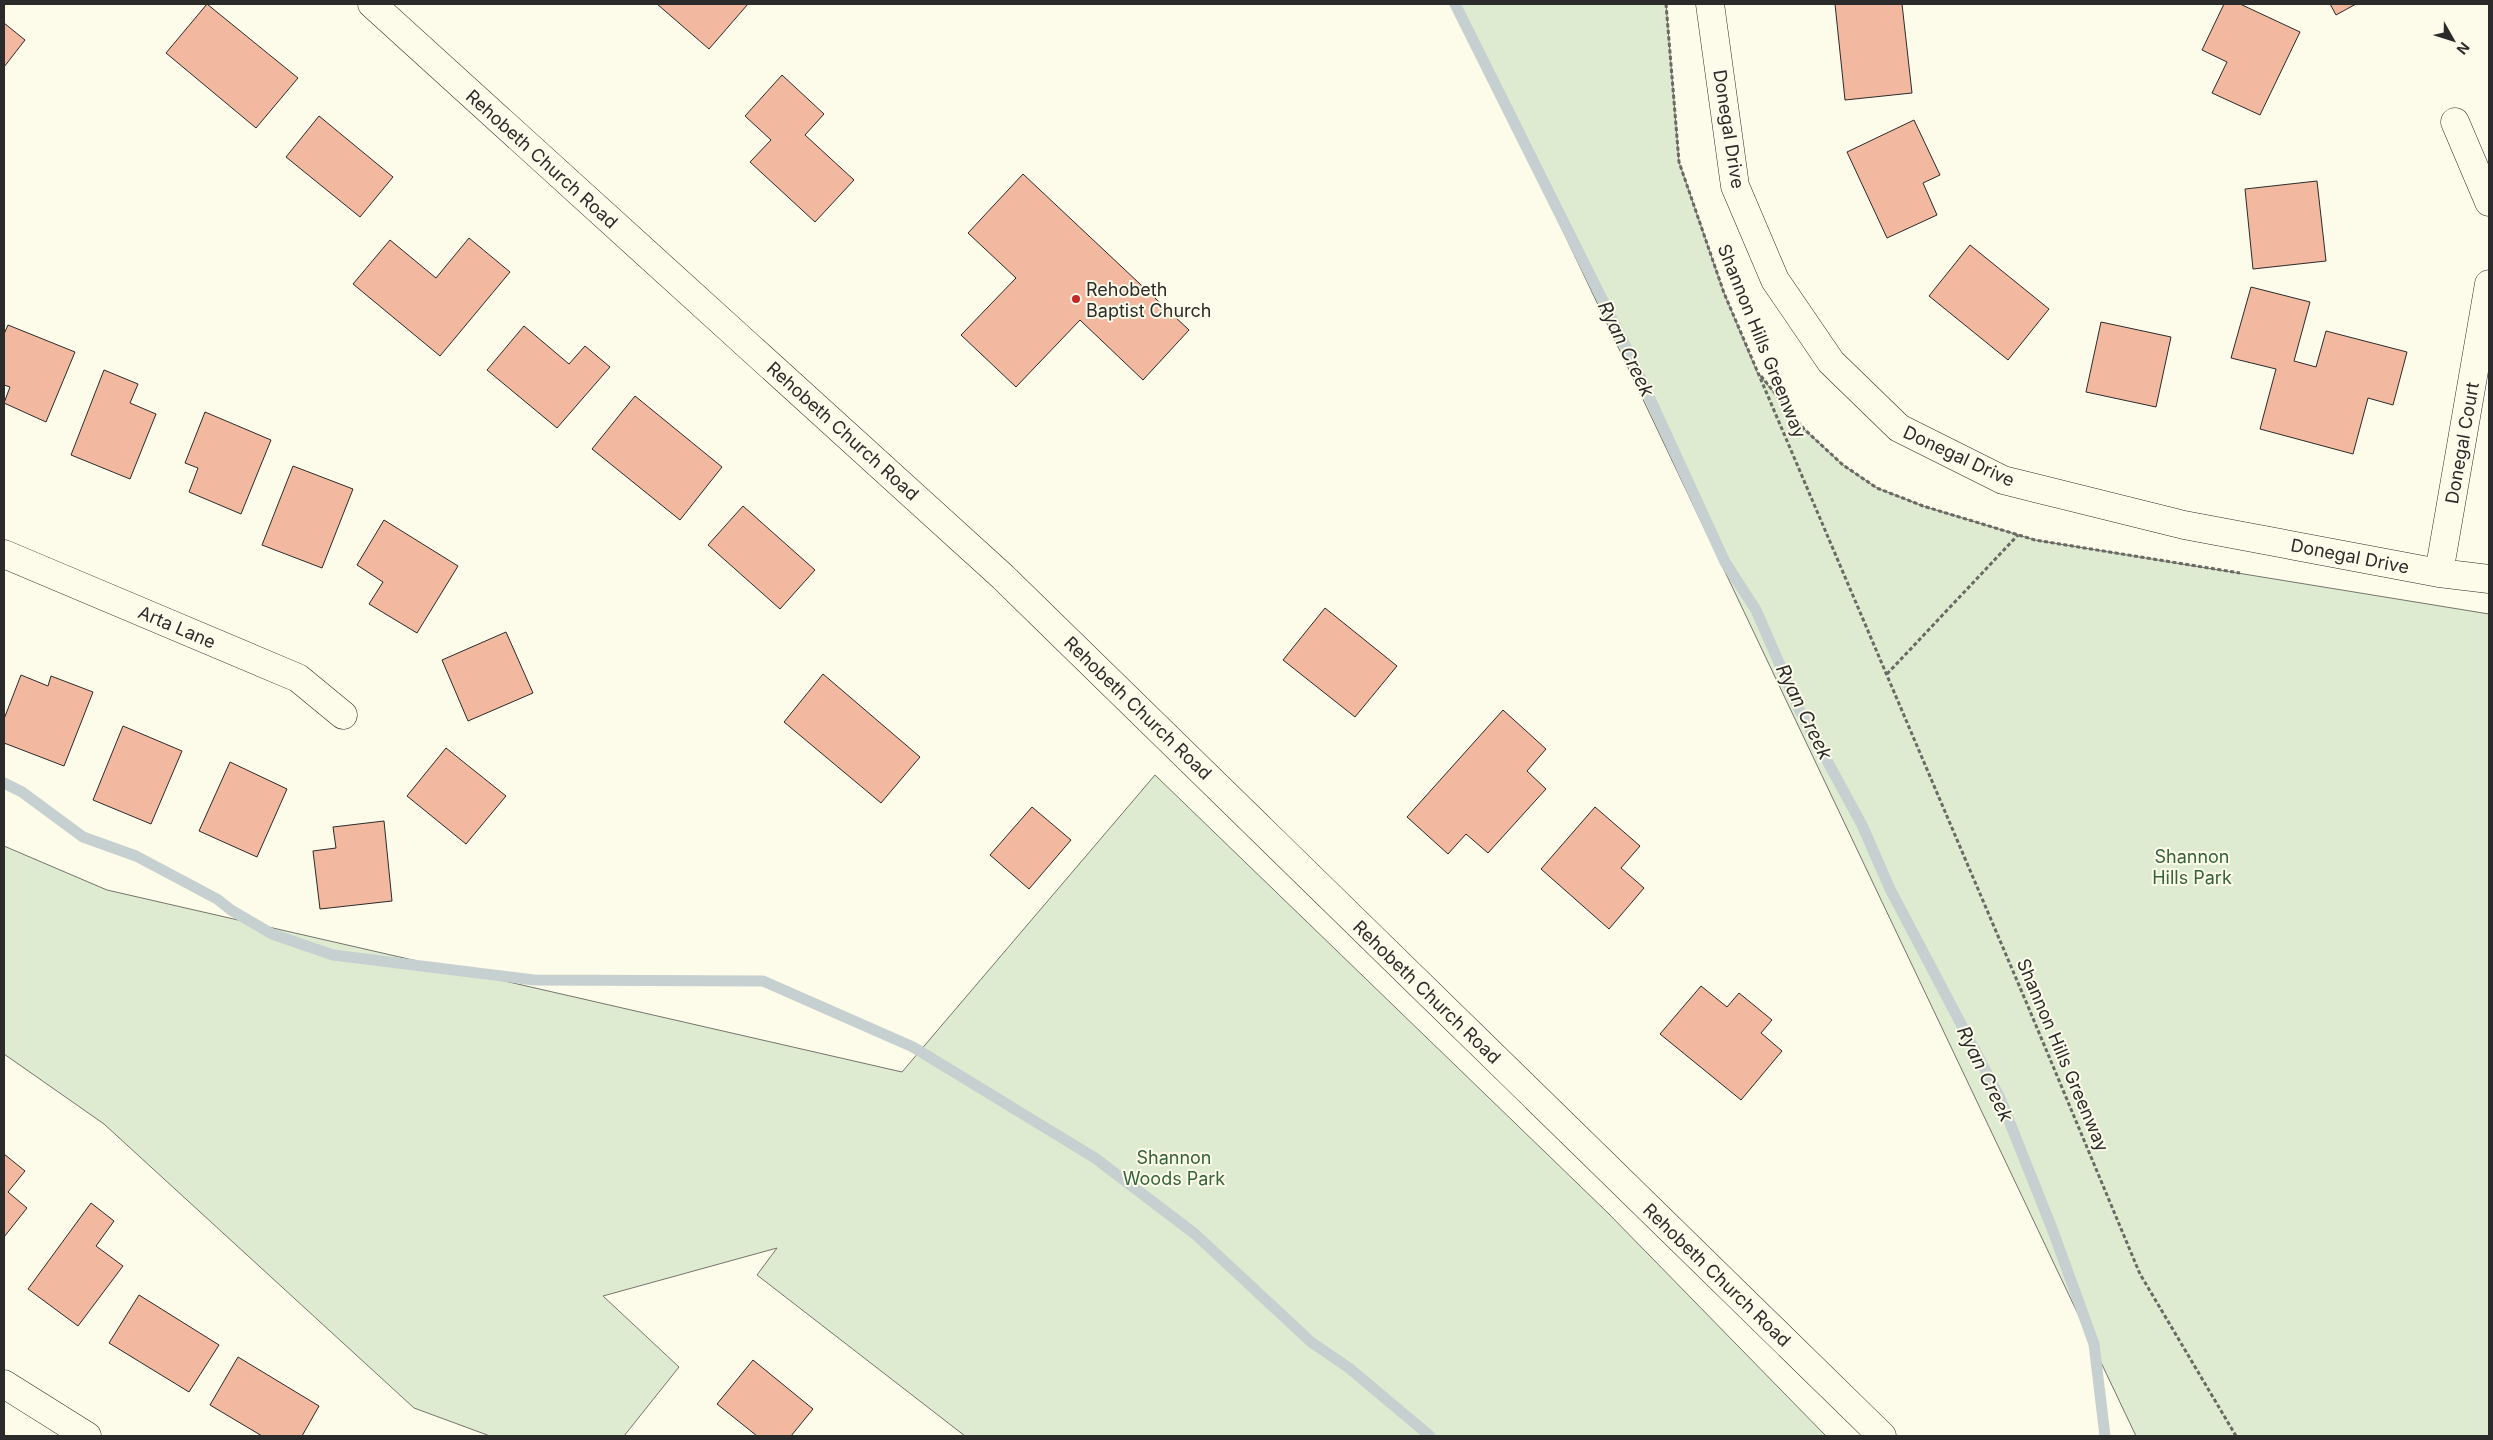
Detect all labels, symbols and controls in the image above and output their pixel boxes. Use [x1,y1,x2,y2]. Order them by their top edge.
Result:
north arrow [2428,15,2478,65]
text: N [2454,39,2473,58]
street label: Donegal Drive [1709,68,1749,190]
street label: Rehobeth Church Road [462,85,622,233]
street label: Shannon Hills Greenway [1713,241,1811,441]
place label: Rehobeth Baptist Church [1086,279,1211,321]
marker: Rehobeth Baptist Church [1070,293,1082,305]
water label: Ryan Creek [1593,297,1659,401]
street label: Rehobeth Church Road [763,357,923,505]
street label: Donegal Court [2441,380,2483,505]
street label: Donegal Drive [1900,421,2018,491]
street label: Donegal Drive [2289,534,2411,578]
street label: Arta Lane [135,601,219,653]
street label: Rehobeth Church Road [1060,632,1216,784]
water label: Ryan Creek [1771,660,1837,764]
park label: Shannon Hills Park [2152,846,2232,888]
street label: Rehobeth Church Road [1349,916,1505,1068]
street label: Shannon Hills Greenway [2013,955,2113,1155]
water label: Ryan Creek [1952,1022,2018,1126]
park label: Shannon Woods Park [1123,1147,1225,1189]
street label: Rehobeth Church Road [1639,1199,1795,1351]

